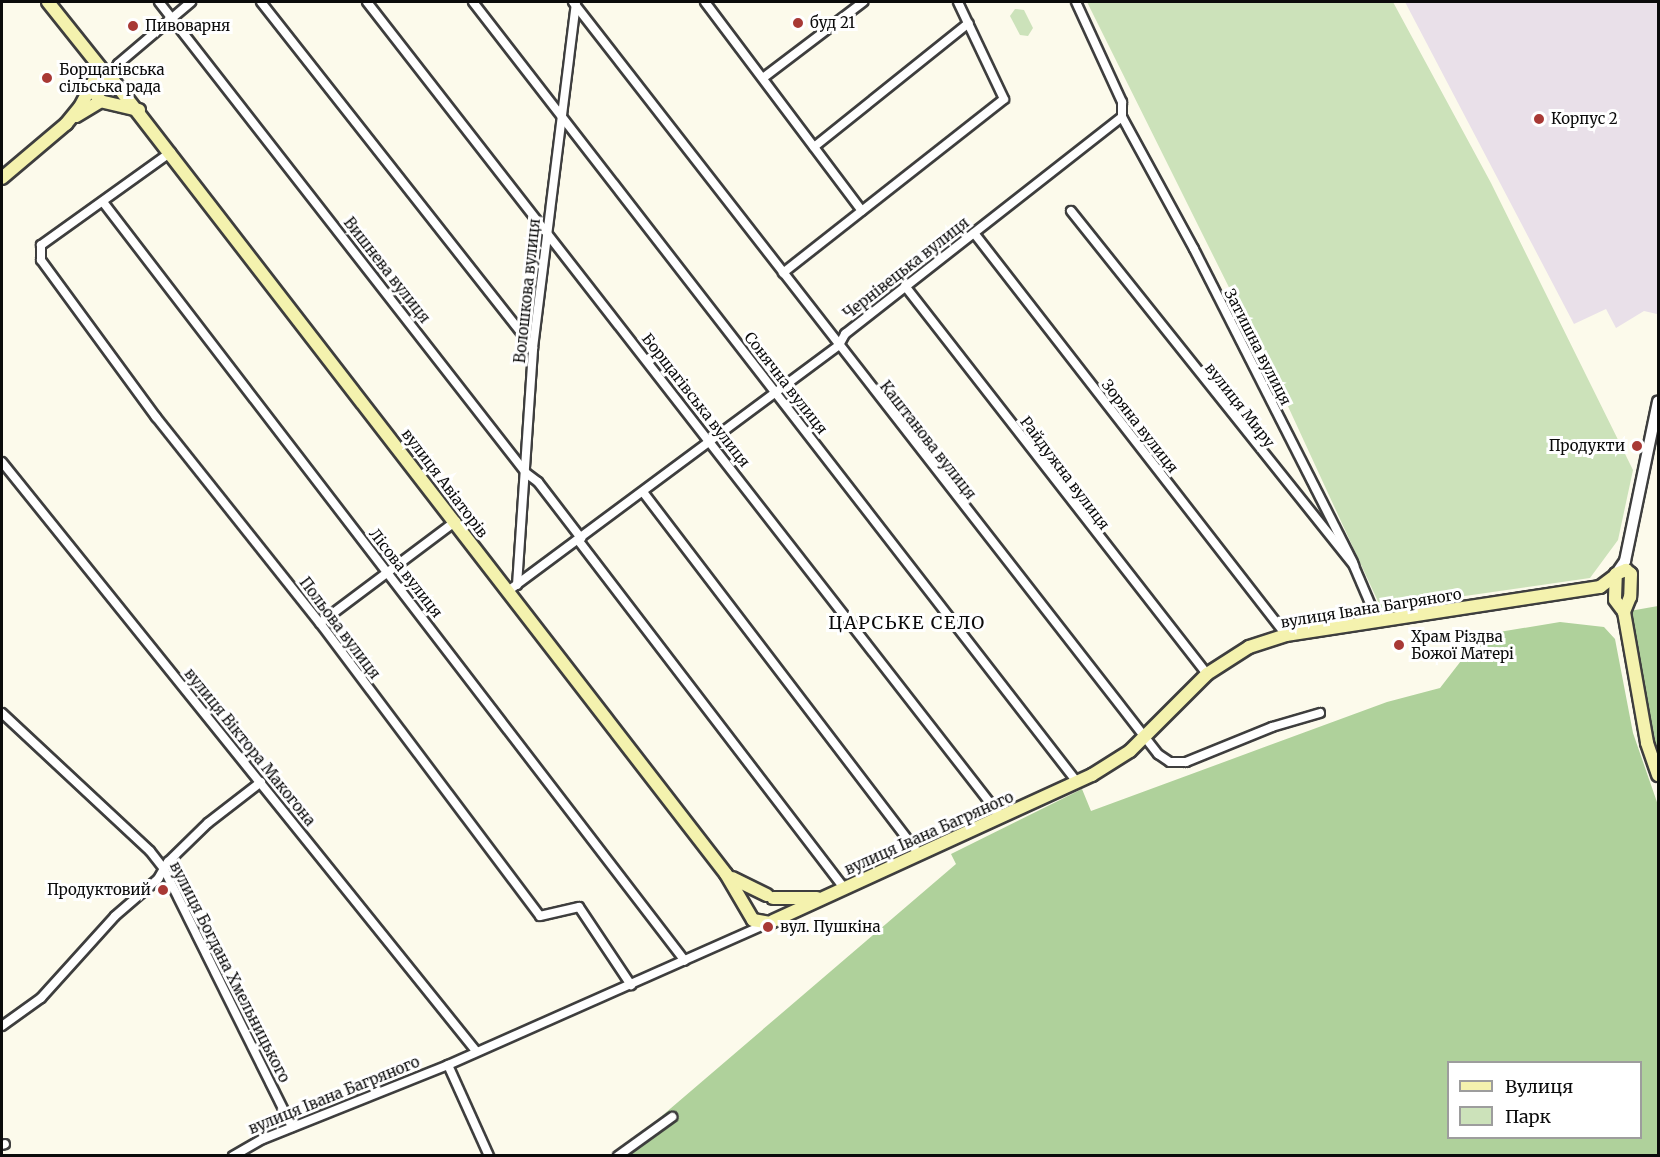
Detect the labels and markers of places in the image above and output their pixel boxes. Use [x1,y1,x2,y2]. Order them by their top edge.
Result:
place label: буд 21 [810,14,855,32]
marker: буд 21 [791,16,805,30]
place label: Пивоварня [145,17,230,35]
marker: Пивоварня [126,19,140,33]
place label: Борщагівська сільська рада [59,60,165,95]
marker: Борщагівська сільська рада [40,71,54,85]
place label: Корпус 2 [1551,110,1618,128]
marker: Корпус 2 [1532,112,1546,126]
place label: Продукти [1549,437,1625,455]
marker: Продукти [1630,439,1644,453]
place label: Храм Різдва Божої Матері [1411,627,1514,662]
marker: Храм Різдва Божої Матері [1392,638,1406,652]
place label: Продуктовий [47,881,151,899]
marker: Продуктовий [156,883,170,897]
place label: вул. Пушкіна [780,918,880,936]
marker: вул. Пушкіна [761,920,775,934]

